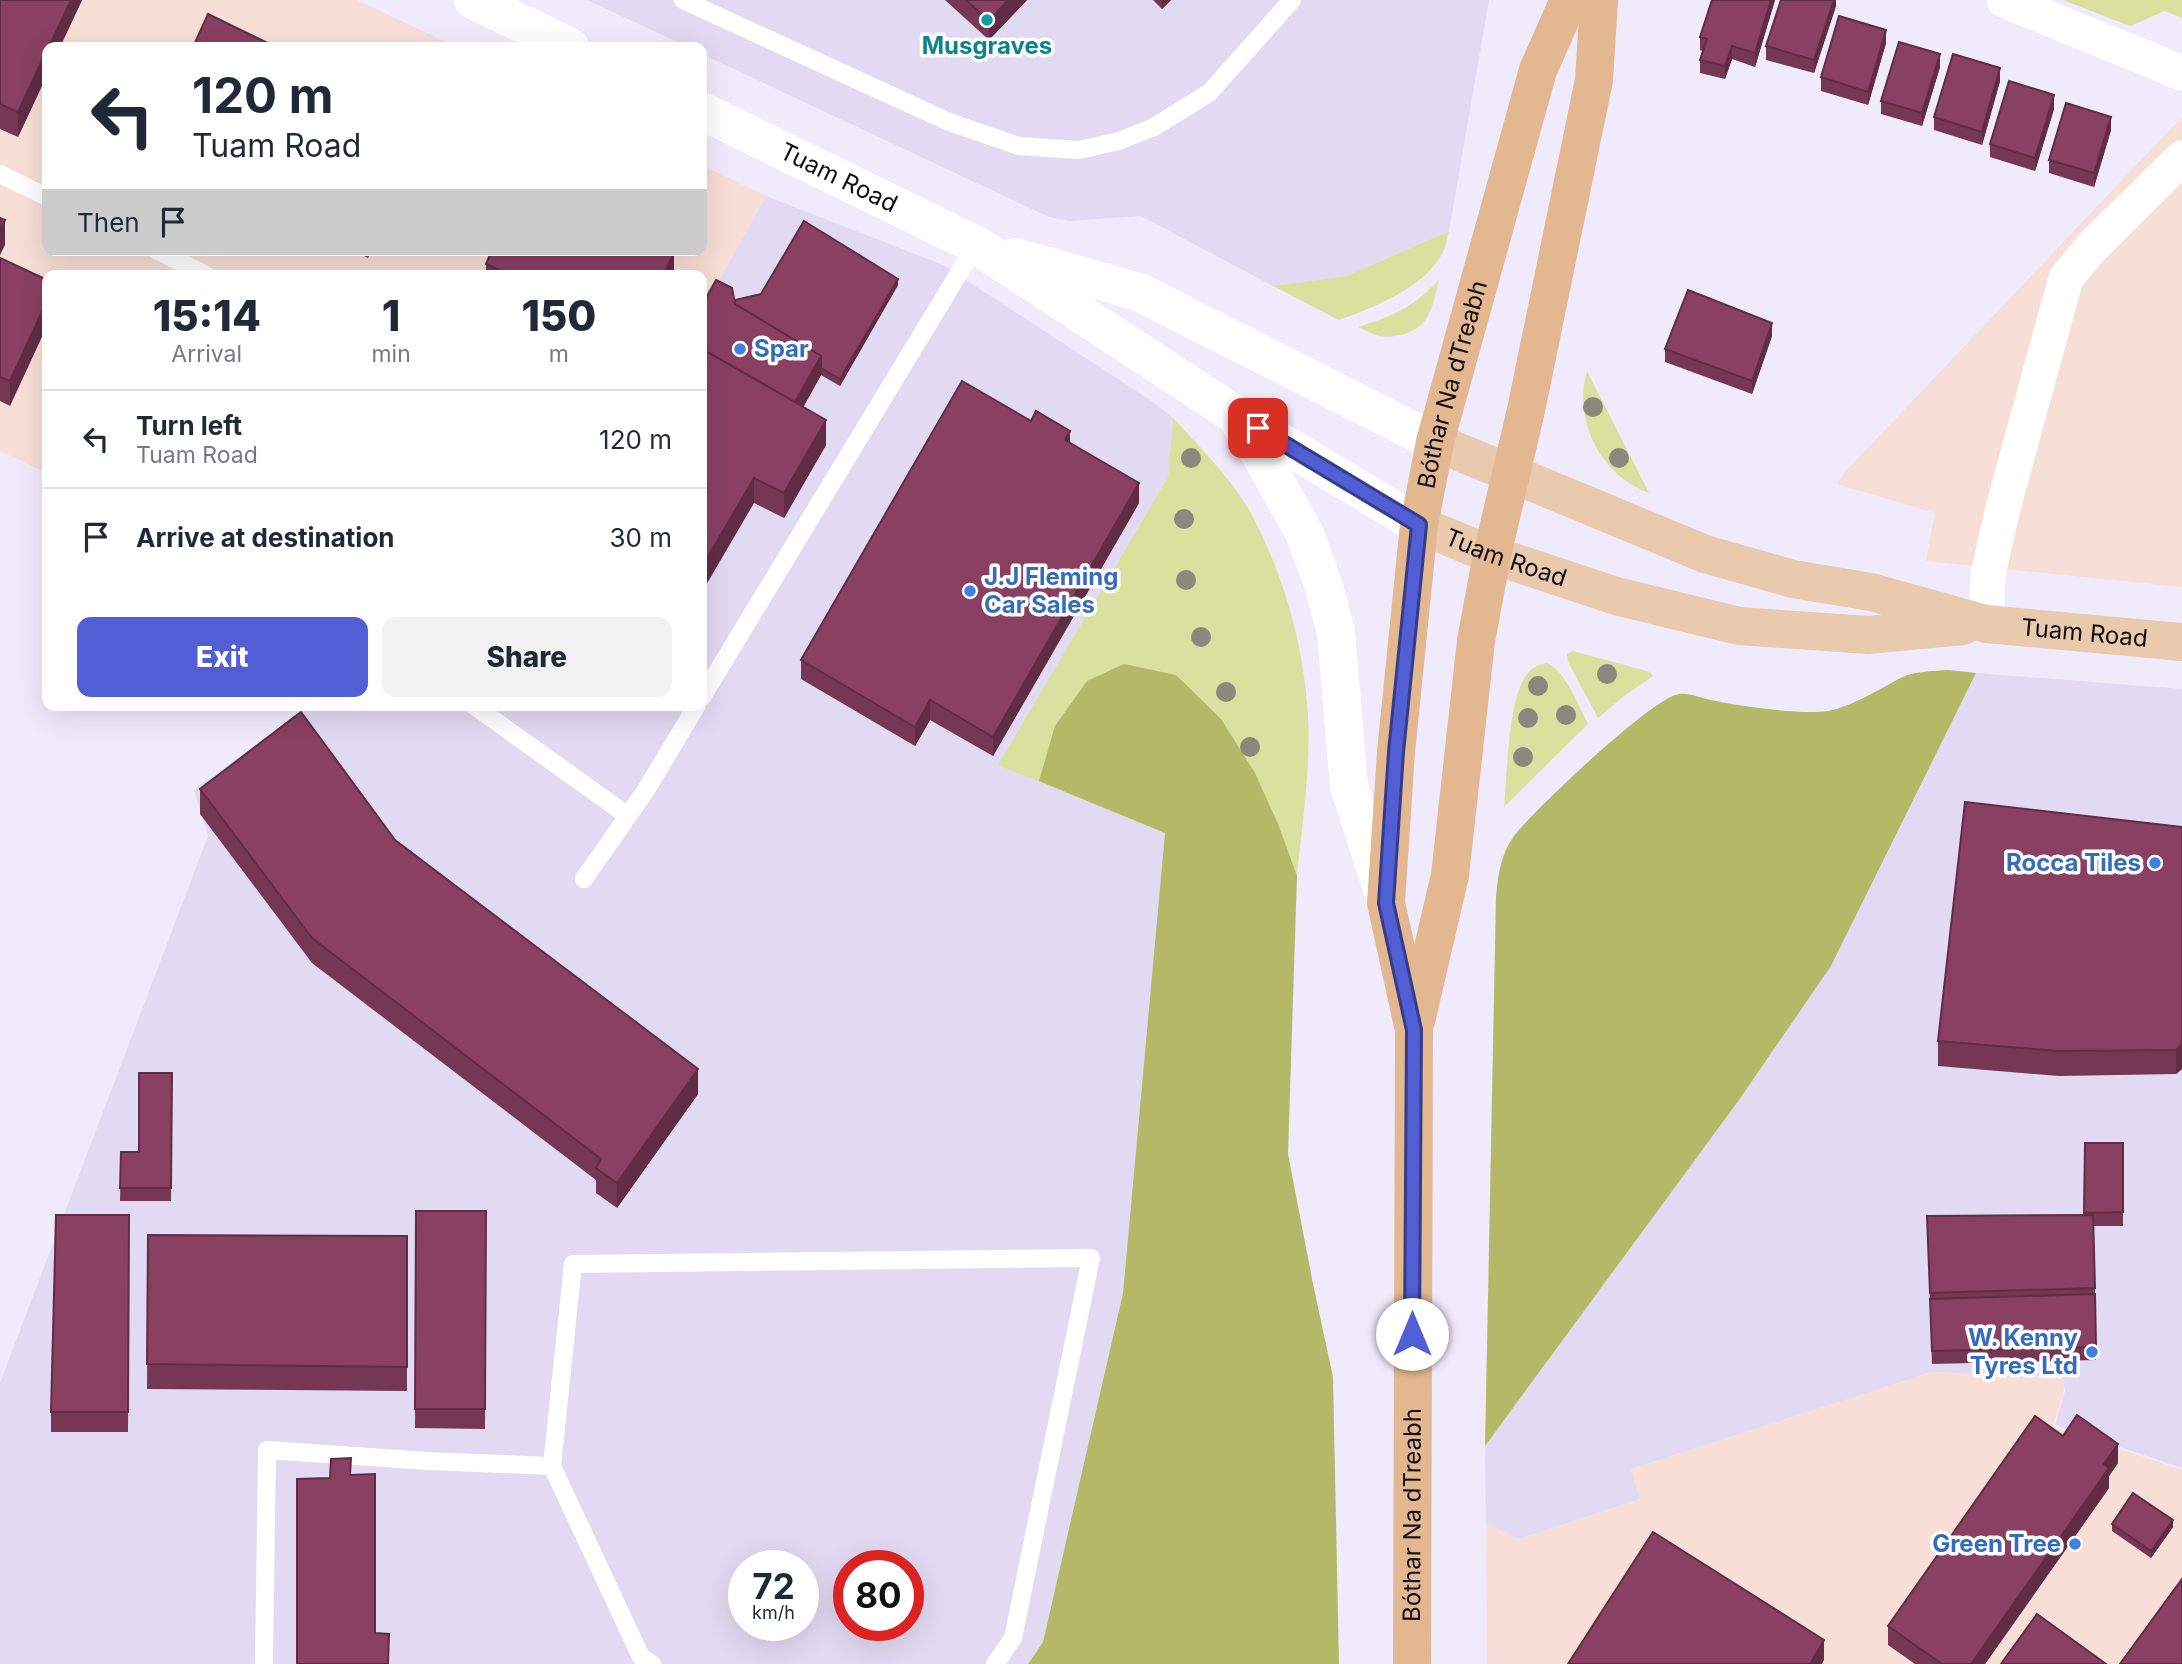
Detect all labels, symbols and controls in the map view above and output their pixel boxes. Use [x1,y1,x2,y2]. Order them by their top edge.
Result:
marker: Musgraves [979,12,995,28]
place label: Musgraves [922,31,1052,60]
text: 120 m [192,66,333,125]
icon: left [77,70,168,161]
text: Tuam Road [192,126,361,165]
street label: Tuam Road [775,136,902,218]
icon: arrive [154,203,192,241]
text: Then [77,207,140,238]
street label: Bóthar Na dTreabh [1411,277,1493,491]
text: 15:14 [153,290,261,341]
text: 1 [382,290,400,341]
text: 150 [521,290,596,341]
place label: Spar [754,334,809,363]
text: Arrival [171,340,242,368]
text: min [371,340,411,368]
text: m [549,340,569,368]
marker: Spar [732,341,748,357]
pin [1228,398,1288,458]
icon: arrive [1239,409,1277,447]
text: Turn left [136,410,242,441]
icon: left [77,420,115,458]
text: 120 m [599,424,672,455]
text: Tuam Road [136,441,258,469]
icon: arrive [77,518,115,556]
text: Arrive at destination [136,522,395,553]
text: 30 m [609,522,672,553]
street label: Tuam Road [1441,522,1570,593]
place label: J.J Fleming Car Sales [984,562,1118,619]
marker: J.J Fleming Car Sales [962,583,978,599]
street label: Tuam Road [2020,612,2149,653]
button: Exit [77,617,368,697]
button: Share [382,617,672,697]
place label: Rocca Tiles [2006,848,2141,877]
marker: Rocca Tiles [2147,855,2163,871]
position arrow [1375,1297,1449,1371]
place label: W. Kenny Tyres Ltd [1968,1323,2079,1380]
marker: W. Kenny Tyres Ltd [2084,1344,2100,1360]
street label: Bóthar Na dTreabh [1397,1408,1427,1622]
place label: Green Tree [1932,1529,2061,1558]
marker: Green Tree [2067,1536,2083,1552]
speed limit sign: 80 [833,1550,924,1641]
text: 72 [752,1565,795,1607]
text: km/h [752,1602,795,1623]

